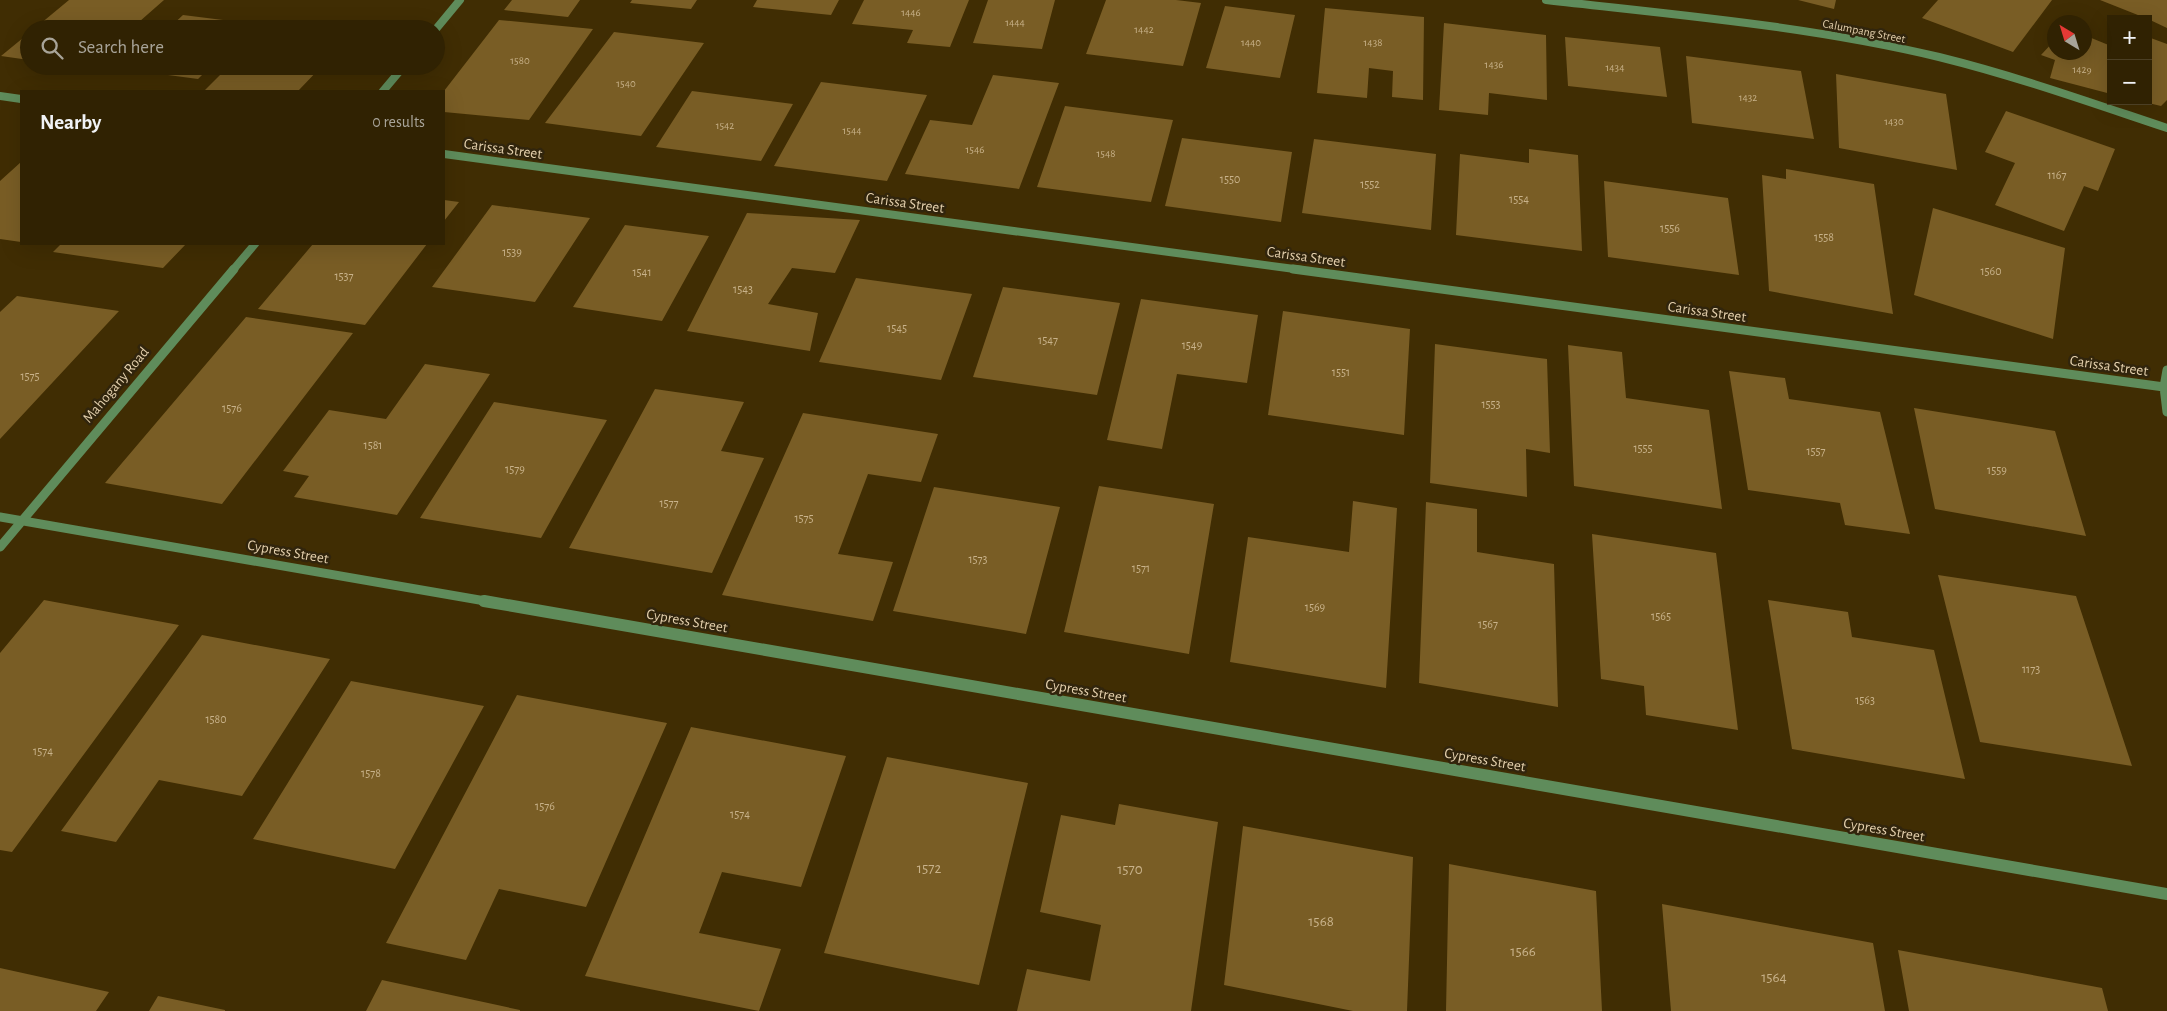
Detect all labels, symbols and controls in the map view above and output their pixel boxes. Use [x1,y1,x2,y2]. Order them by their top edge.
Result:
house number: 1446 [901,7,921,18]
north arrow [2047,15,2092,60]
map controls [2107,15,2152,105]
button: + [2107,15,2152,60]
house number: 1444 [1005,17,1025,28]
street label: Calumpang Street [1822,17,1907,45]
search box [20,20,445,75]
house number: 1442 [1134,24,1154,35]
icon: search [38,34,66,62]
house number: 1440 [1241,37,1261,48]
house number: 1438 [1364,37,1382,48]
text: Search here [78,38,164,57]
house number: 1580 [510,55,530,66]
house number: 1436 [1485,59,1503,70]
button: − [2107,60,2152,105]
house number: 1434 [1606,62,1624,73]
house number: 1429 [2072,64,2092,75]
house number: 1540 [616,78,636,89]
house number: 1432 [1739,92,1757,103]
text: Nearby [40,112,101,133]
text: 0 results [372,114,425,130]
house number: 1430 [1884,116,1904,127]
house number: 1542 [716,120,734,131]
house number: 1544 [843,125,861,136]
street label: Carissa Street [463,136,543,162]
house number: 1546 [966,144,984,155]
house number: 1548 [1097,148,1115,159]
house number: 1167 [2048,169,2066,181]
house number: 1550 [1220,173,1240,185]
house number: 1552 [1360,178,1380,190]
street label: Carissa Street [865,190,945,216]
house number: 1554 [1509,193,1529,205]
house number: 1556 [1660,222,1680,234]
house number: 1558 [1814,231,1834,243]
street label: Carissa Street [1266,244,1346,270]
house number: 1539 [502,246,522,258]
house number: 1560 [1980,265,2002,277]
house number: 1541 [632,266,652,278]
house number: 1537 [334,270,354,282]
house number: 1543 [733,283,753,295]
street label: Carissa Street [1667,299,1747,325]
house number: 1545 [887,322,907,334]
house number: 1547 [1038,334,1058,346]
house number: 1549 [1182,339,1203,351]
street label: Mahogany Road [80,344,152,426]
street label: Carissa Street [2069,353,2149,379]
house number: 1551 [1332,366,1350,378]
house number: 1575 [20,370,40,382]
house number: 1553 [1481,398,1501,410]
house number: 1576 [222,402,242,414]
house number: 1581 [364,439,382,451]
house number: 1555 [1633,442,1653,454]
house number: 1557 [1806,445,1826,457]
house number: 1579 [505,463,525,475]
house number: 1559 [1987,464,2007,476]
house number: 1577 [659,497,679,509]
house number: 1575 [794,512,814,524]
street label: Cypress Street [246,537,330,567]
house number: 1573 [968,553,988,565]
house number: 1571 [1132,562,1150,574]
house number: 1569 [1305,601,1326,613]
street label: Cypress Street [645,606,729,636]
house number: 1565 [1651,610,1671,622]
house number: 1567 [1478,618,1498,630]
house number: 1173 [2022,663,2040,675]
street label: Cypress Street [1044,676,1128,706]
house number: 1563 [1855,694,1875,706]
house number: 1580 [205,713,227,725]
house number: 1574 [33,745,53,757]
street label: Cypress Street [1443,745,1527,775]
house number: 1578 [361,767,381,779]
house number: 1576 [535,800,555,812]
house number: 1574 [730,808,750,820]
street label: Cypress Street [1842,815,1926,845]
house number: 1572 [917,861,941,876]
house number: 1570 [1117,862,1143,877]
house number: 1568 [1308,914,1334,929]
house number: 1566 [1510,944,1536,959]
house number: 1564 [1761,970,1787,985]

